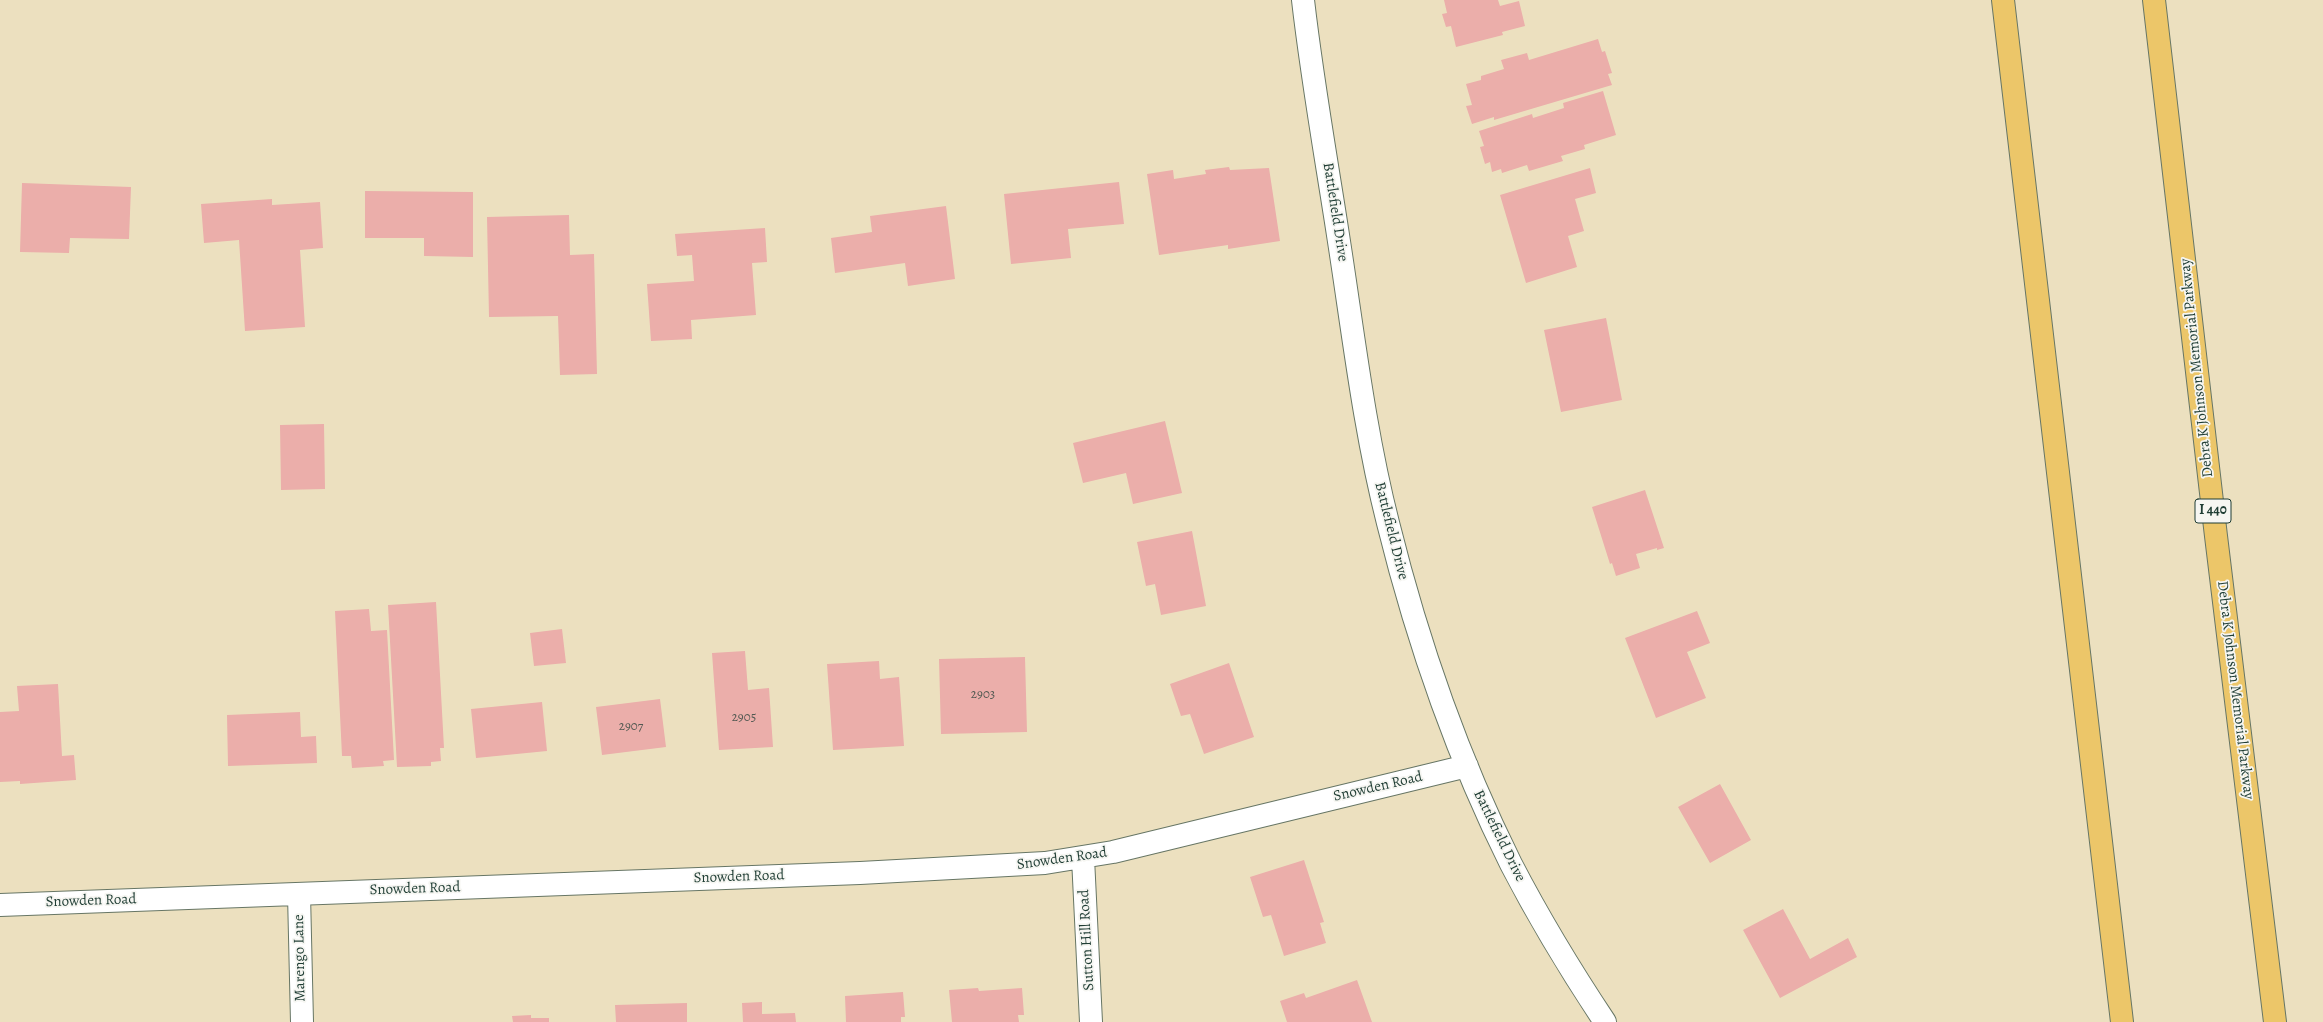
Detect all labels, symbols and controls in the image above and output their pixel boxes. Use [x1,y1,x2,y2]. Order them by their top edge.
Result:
street label: Battlefield Drive [1318,161,1352,263]
street label: Debra K Johnson Memorial Parkway [2177,258,2217,478]
street label: Battlefield Drive [1370,480,1412,582]
road number: I 440 [2195,499,2231,523]
street label: Debra K Johnson Memorial Parkway [2213,580,2257,800]
house number: 2903 [971,687,995,703]
house number: 2905 [732,710,756,726]
house number: 2907 [619,719,643,735]
street label: Snowden Road [1332,768,1424,806]
street label: Battlefield Drive [1469,787,1529,885]
street label: Snowden Road [1016,844,1108,874]
street label: Snowden Road [693,866,785,888]
street label: Snowden Road [369,878,461,900]
street label: Sutton Hill Road [1075,889,1099,991]
street label: Snowden Road [45,890,137,912]
street label: Marengo Lane [290,914,310,1002]

